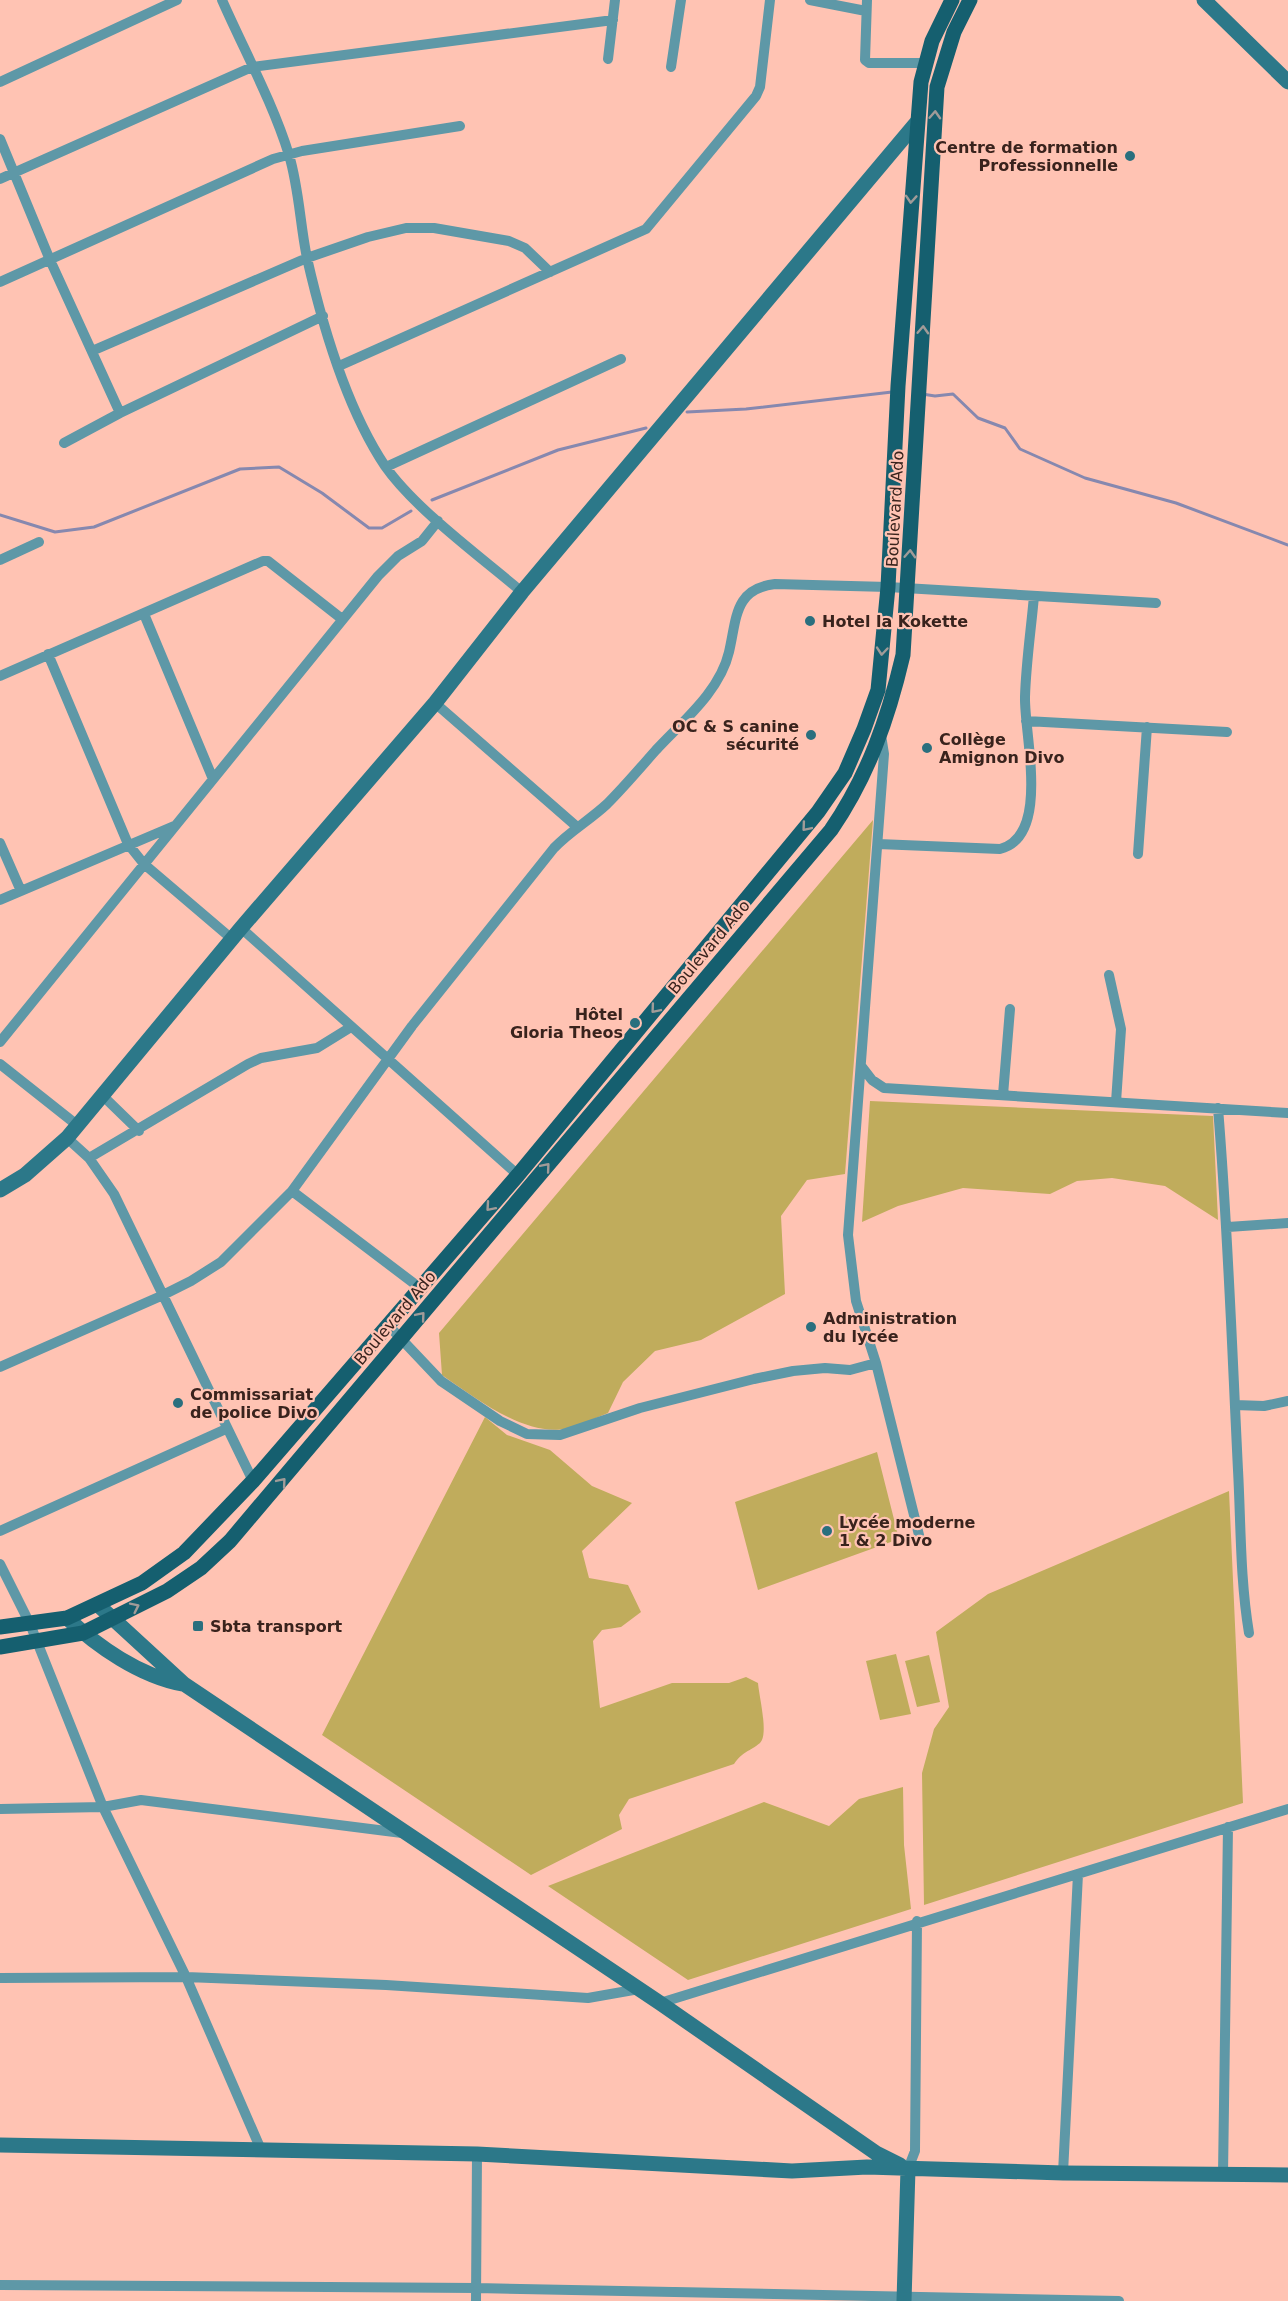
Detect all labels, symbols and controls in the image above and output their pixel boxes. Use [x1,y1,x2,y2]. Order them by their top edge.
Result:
one-way arrow [929,110,942,119]
place label: Centre de formation Professionnelle [935,138,1118,175]
marker: Centre de formation Professionnelle [1123,149,1137,163]
one-way arrow [905,194,918,203]
one-way arrow [916,326,929,335]
street label: Boulevard Ado [882,450,908,568]
one-way arrow [903,549,916,558]
place label: Hotel la Kokette [822,612,968,631]
marker: Hotel la Kokette [803,614,817,628]
one-way arrow [876,646,889,655]
place label: OC & S canine sécurité [672,717,799,754]
marker: OC & S canine sécurité [804,728,818,742]
place label: Collège Amignon Divo [939,730,1065,767]
marker: Collège Amignon Divo [920,741,934,755]
one-way arrow [802,820,813,831]
street label: Boulevard Ado [664,896,754,998]
one-way arrow [651,1002,662,1013]
place label: Hôtel Gloria Theos [510,1005,623,1042]
marker: Hôtel Gloria Theos [628,1016,642,1030]
one-way arrow [539,1163,550,1174]
one-way arrow [486,1200,497,1211]
street label: Boulevard Ado [350,1267,440,1369]
place label: Administration du lycée [823,1309,957,1346]
one-way arrow [413,1312,424,1323]
marker: Administration du lycée [804,1320,818,1334]
place label: Commissariat de police Divo [190,1385,317,1422]
marker: Commissariat de police Divo [171,1396,185,1410]
one-way arrow [274,1478,285,1489]
place label: Lycée moderne 1 & 2 Divo [839,1513,976,1550]
marker: Lycée moderne 1 & 2 Divo [820,1524,834,1538]
one-way arrow [128,1602,139,1614]
place label: Sbta transport [210,1617,343,1636]
marker: Sbta transport [191,1619,205,1633]

